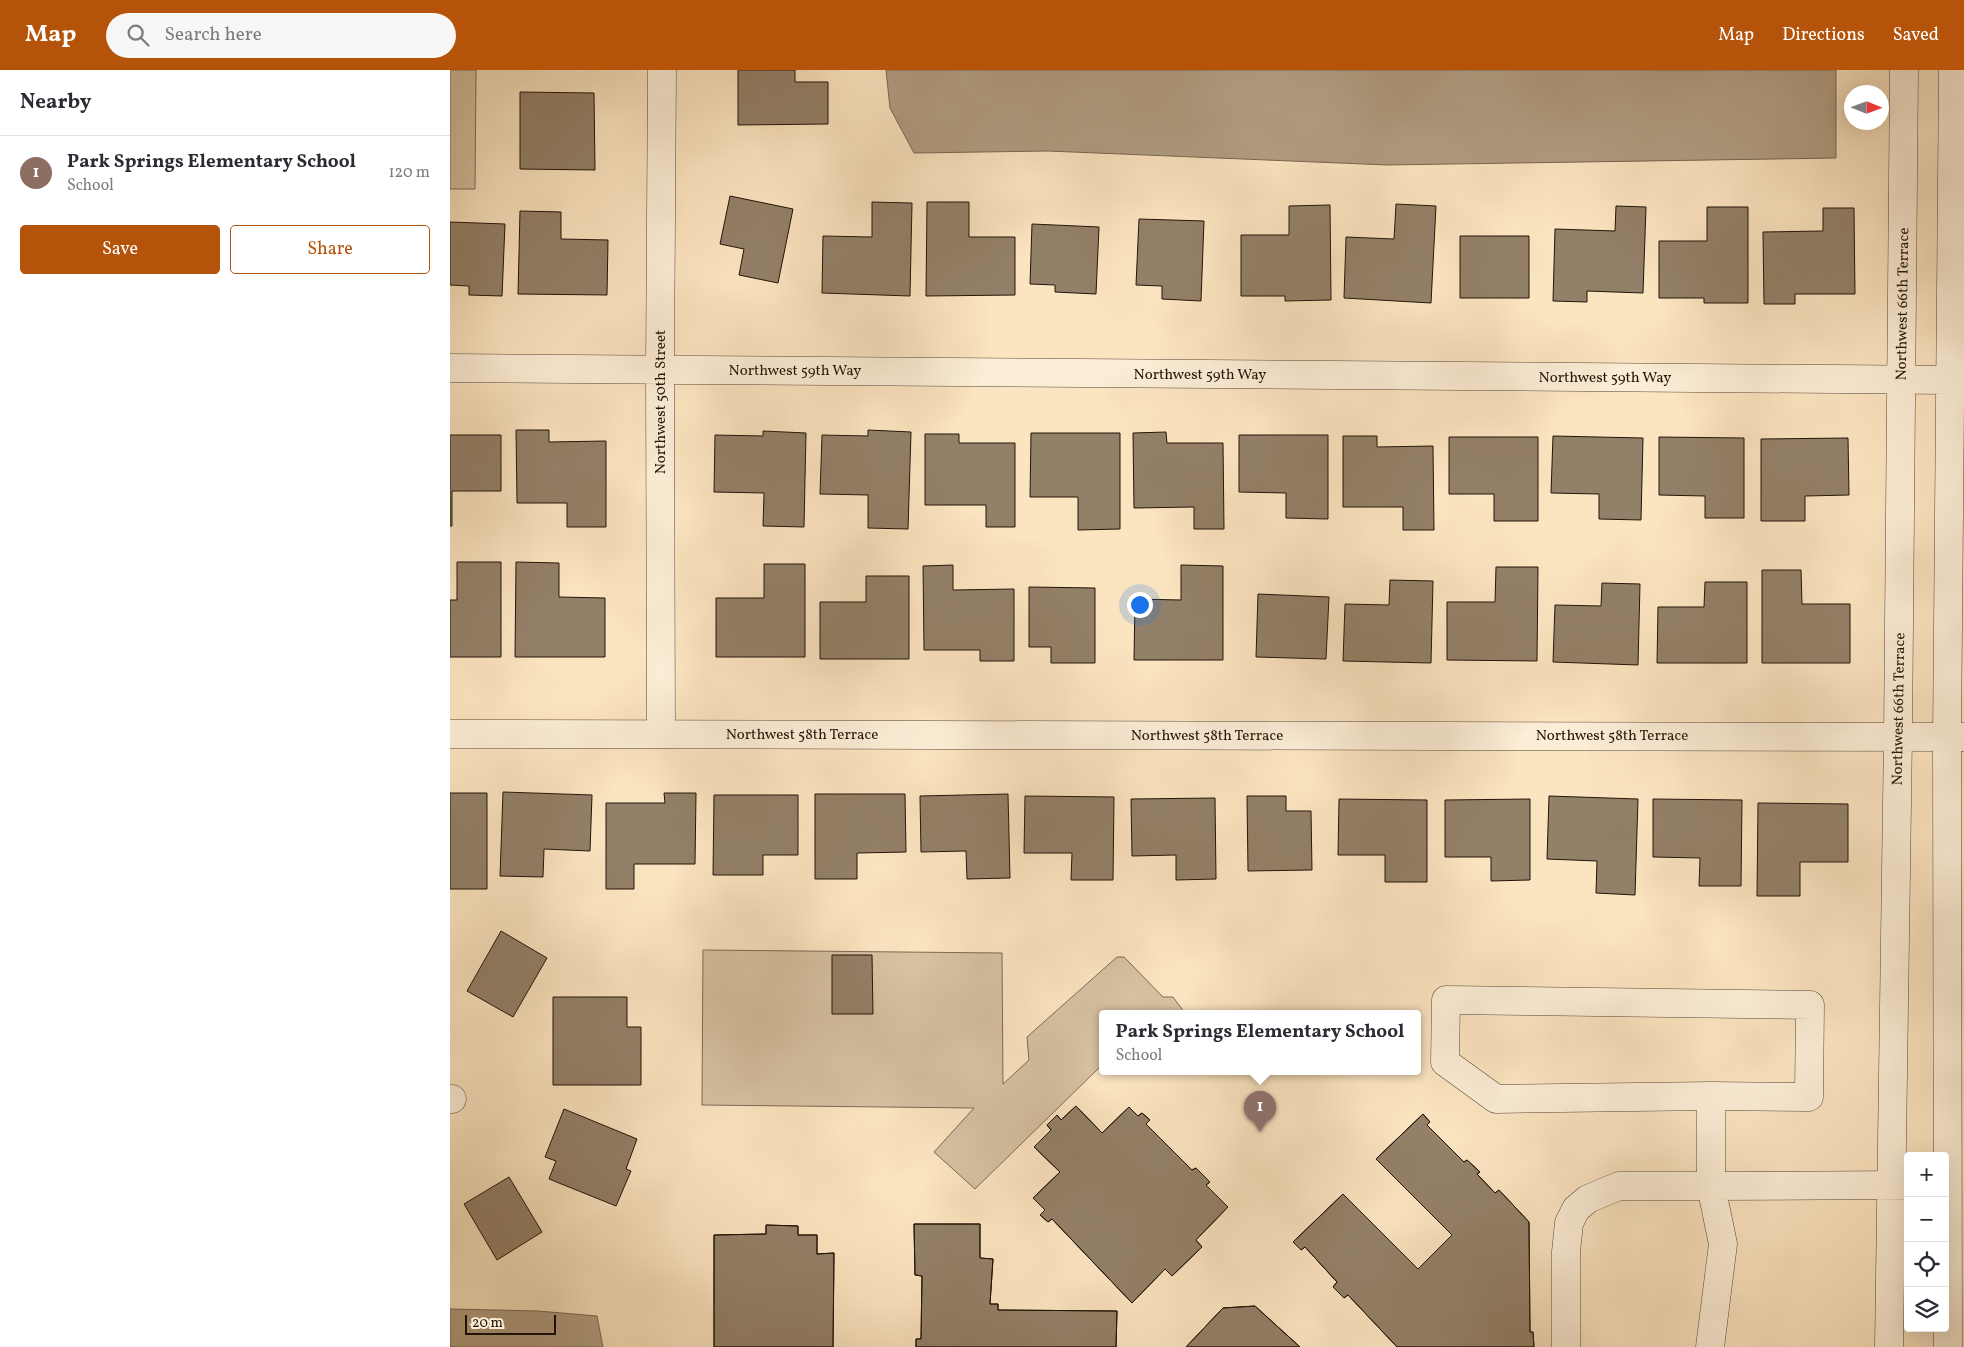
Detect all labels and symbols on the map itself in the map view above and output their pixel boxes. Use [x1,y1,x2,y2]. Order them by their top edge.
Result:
north arrow [1844,85,1889,130]
street label: Northwest 66th Terrace [1892,227,1915,381]
street label: Northwest 50th Street [651,330,672,474]
street label: Northwest 59th Way [729,361,861,382]
street label: Northwest 59th Way [1134,365,1266,386]
street label: Northwest 59th Way [1539,368,1671,389]
your location [1127,592,1153,618]
street label: Northwest 66th Terrace [1888,632,1911,786]
street label: Northwest 58th Terrace [726,725,878,746]
street label: Northwest 58th Terrace [1131,726,1283,747]
street label: Northwest 58th Terrace [1536,726,1688,747]
pin: 1 [1244,1091,1276,1132]
scale bar [465,1312,556,1335]

